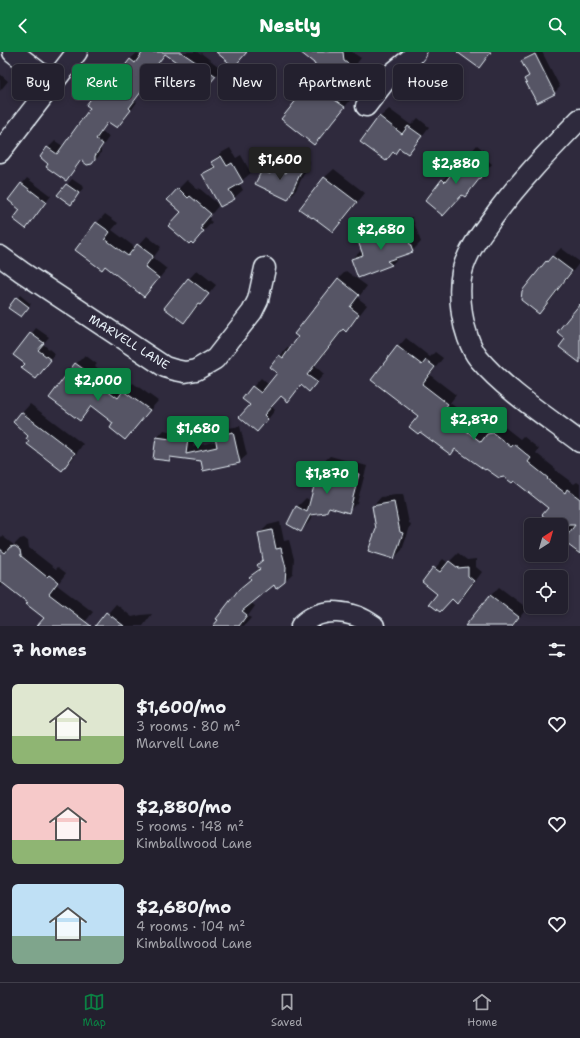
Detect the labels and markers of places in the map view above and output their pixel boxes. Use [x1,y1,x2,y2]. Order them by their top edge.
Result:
pin: $1,600 [247,147,313,181]
pin: $2,880 [423,151,489,185]
pin: $2,680 [348,217,414,251]
pin: $2,000 [65,368,131,402]
pin: $2,870 [441,407,507,441]
pin: $1,680 [165,416,231,450]
pin: $1,870 [294,461,360,495]

